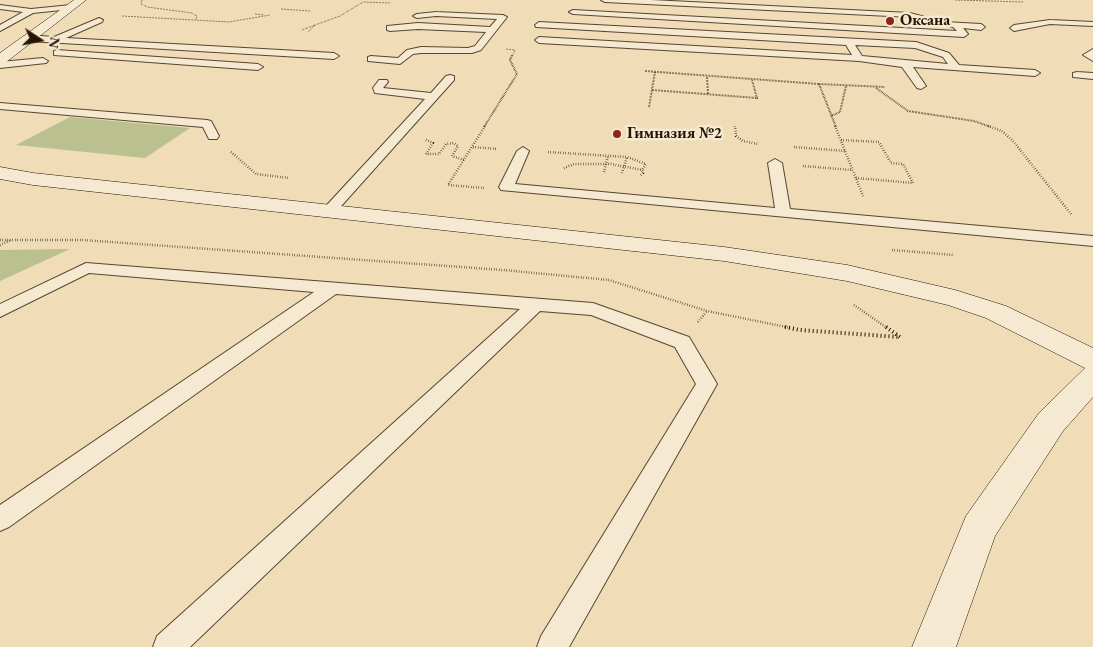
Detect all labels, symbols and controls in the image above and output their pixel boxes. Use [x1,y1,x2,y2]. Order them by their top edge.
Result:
place label: Оксана [900,11,950,31]
north arrow [15,15,65,65]
marker: Оксана [884,15,896,27]
text: N [45,36,65,50]
place label: Гимназия №2 [627,124,722,144]
marker: Гимназия №2 [611,128,623,140]

